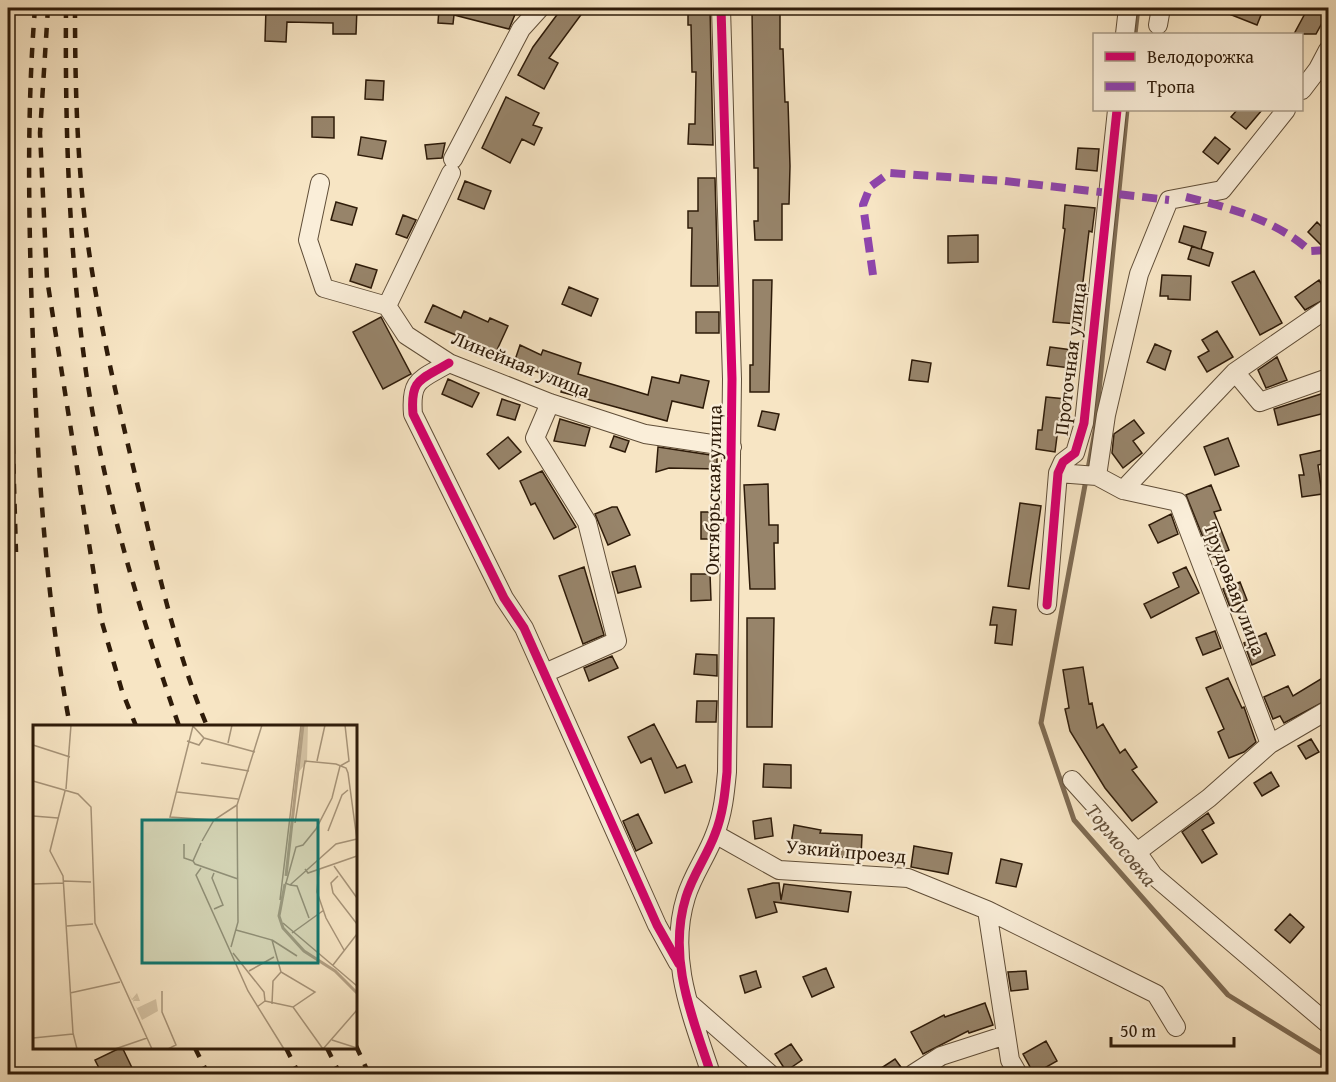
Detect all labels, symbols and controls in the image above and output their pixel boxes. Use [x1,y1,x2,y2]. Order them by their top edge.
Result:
legend [1093,33,1303,111]
text: Велодорожка [1147,43,1254,70]
text: Тропа [1147,73,1195,100]
street label: Проточная улица [1046,280,1093,437]
street label: Линейная улица [448,323,595,405]
street label: Октябрьская улица [697,404,728,575]
street label: Трудовая улица [1197,518,1274,660]
inset map [33,725,357,1049]
water label: Тормосовка [1078,796,1165,893]
street label: Узкий проезд [785,831,908,870]
scale bar [1111,1010,1234,1048]
text: 50 m [1120,1017,1156,1044]

